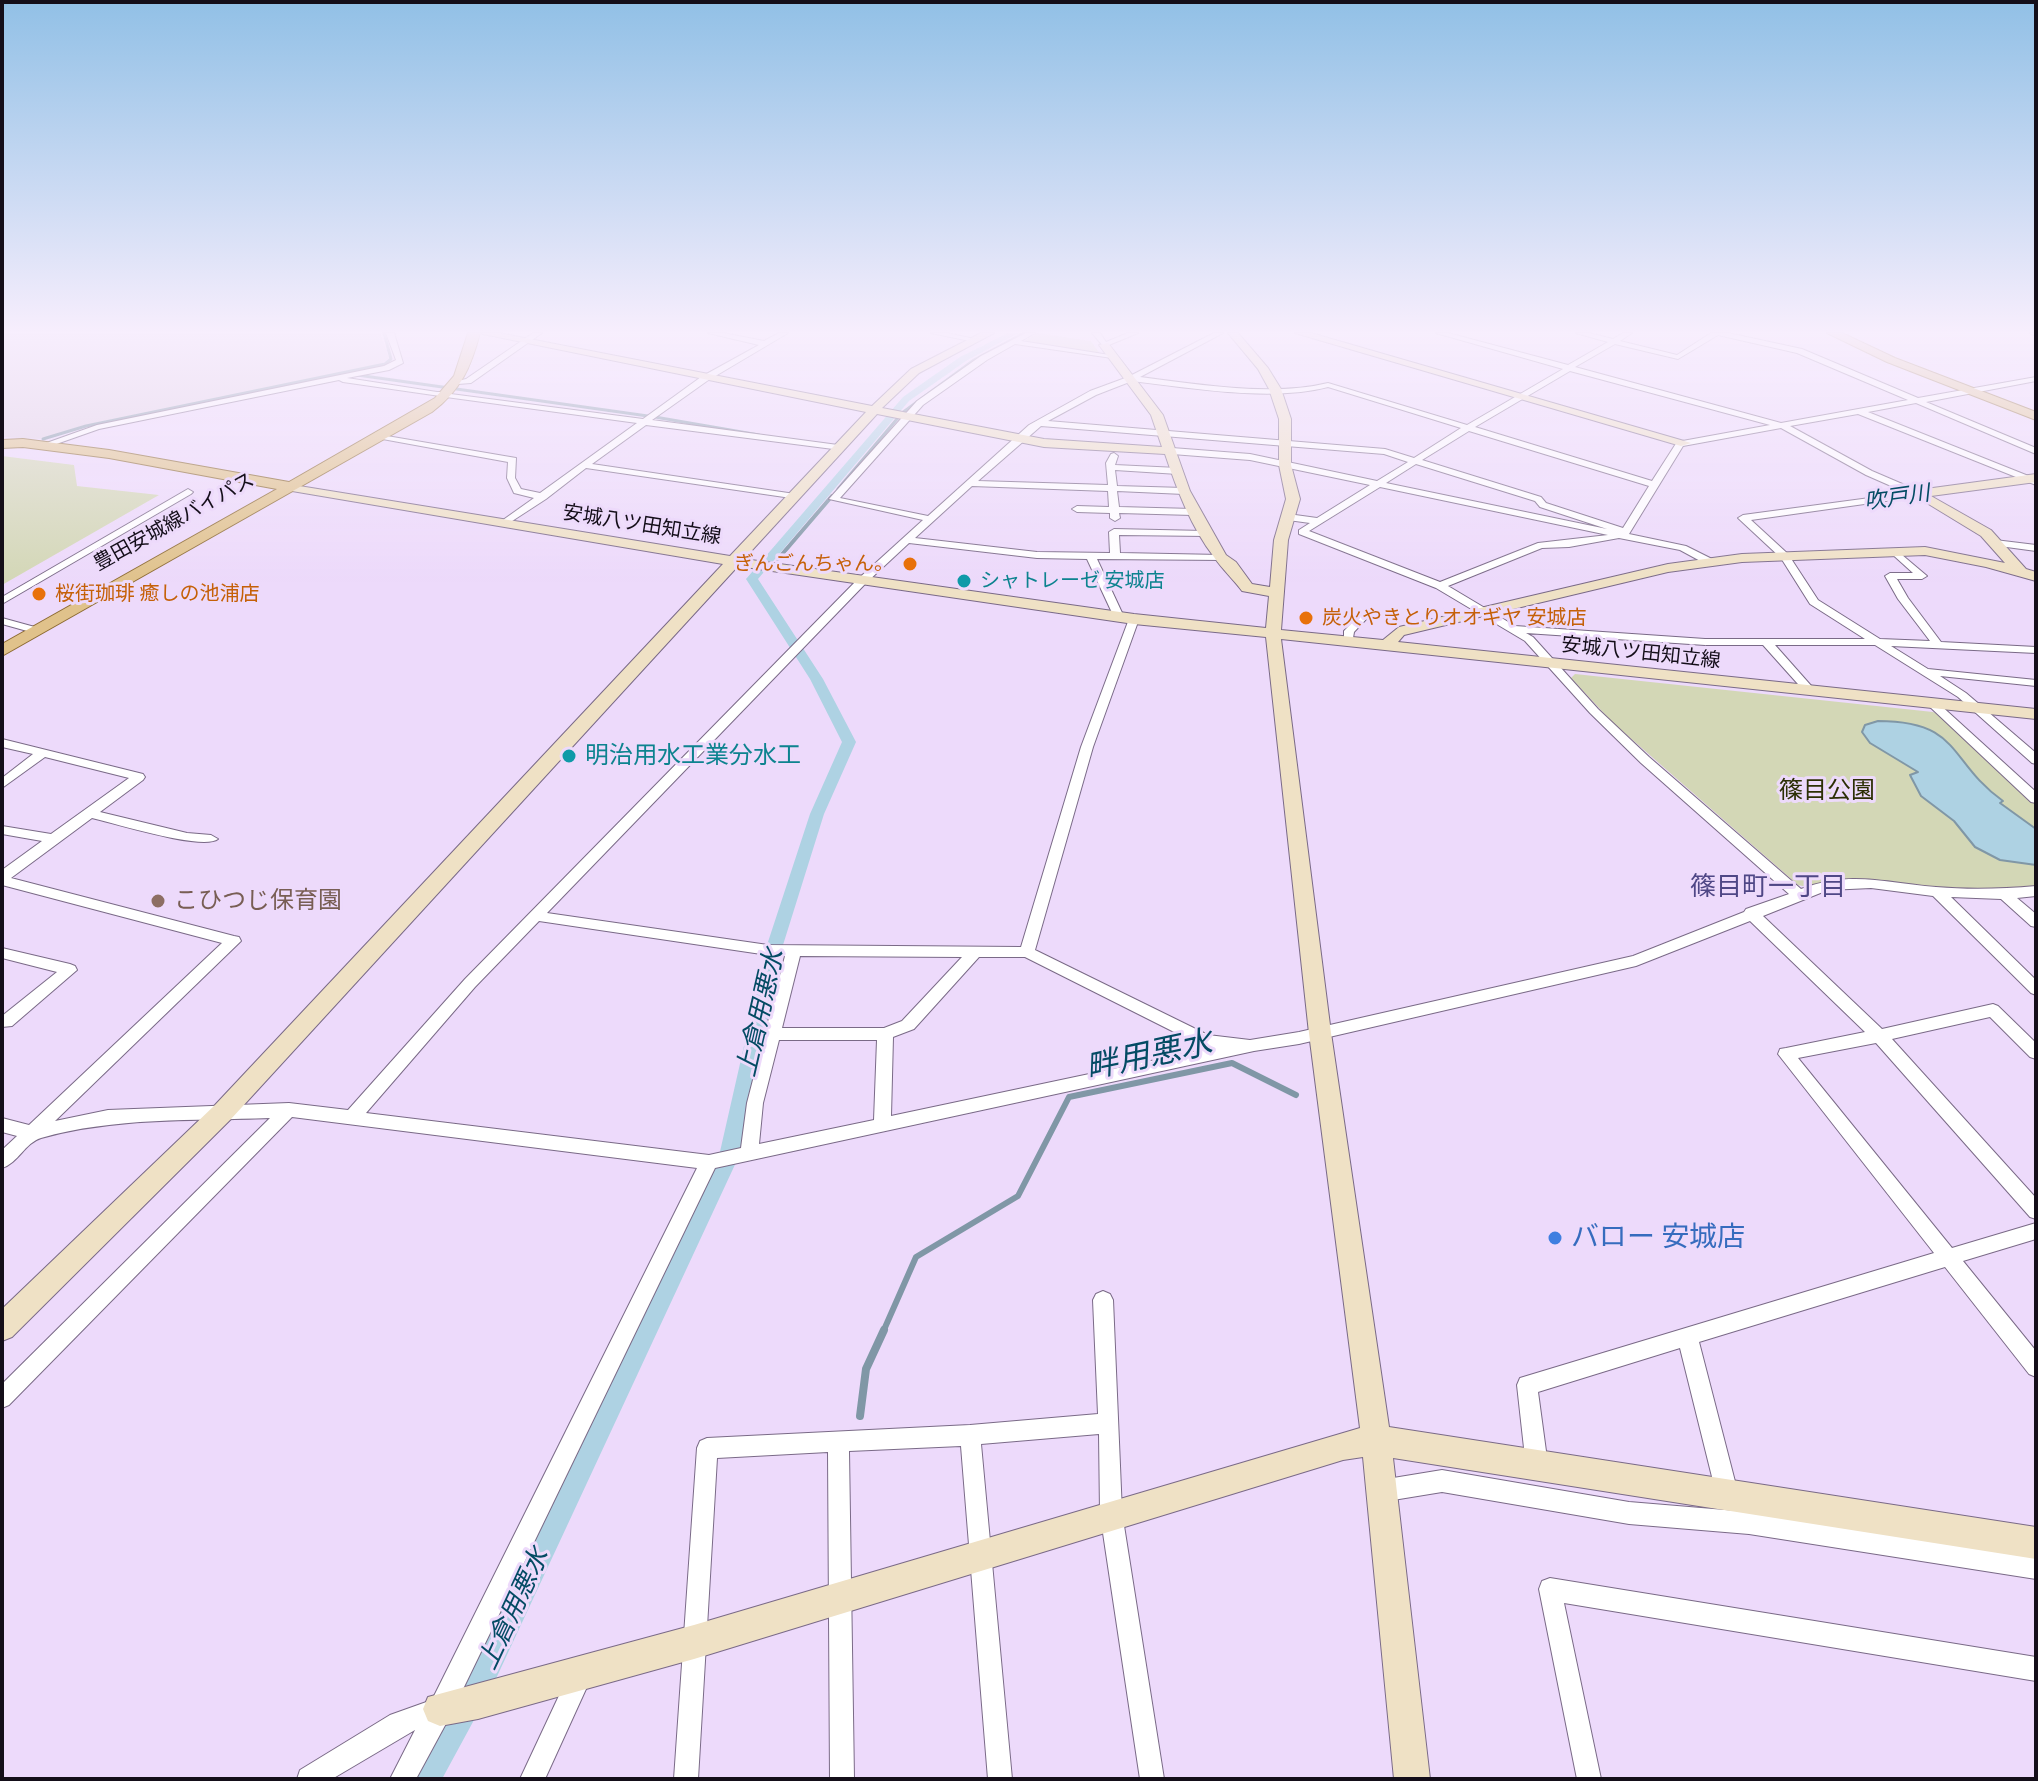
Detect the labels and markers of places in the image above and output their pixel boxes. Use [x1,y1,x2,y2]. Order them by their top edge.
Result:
place label: ぎんごんちゃん。 [734,552,894,576]
marker: ぎんごんちゃん。 [901,555,919,573]
place label: シャトレーゼ 安城店 [980,569,1164,593]
marker: シャトレーゼ 安城店 [955,572,973,590]
place label: 桜街珈琲 癒しの池浦店 [55,582,259,606]
marker: 桜街珈琲 癒しの池浦店 [30,585,48,603]
place label: 炭火やきとりオオギヤ 安城店 [1322,606,1586,630]
marker: 炭火やきとりオオギヤ 安城店 [1297,609,1315,627]
place label: 明治用水工業分水工 [585,742,801,770]
marker: 明治用水工業分水工 [560,747,578,765]
place label: こひつじ保育園 [174,887,342,915]
marker: こひつじ保育園 [149,892,167,910]
place label: バロー 安城店 [1571,1221,1745,1255]
marker: バロー 安城店 [1546,1229,1564,1247]

